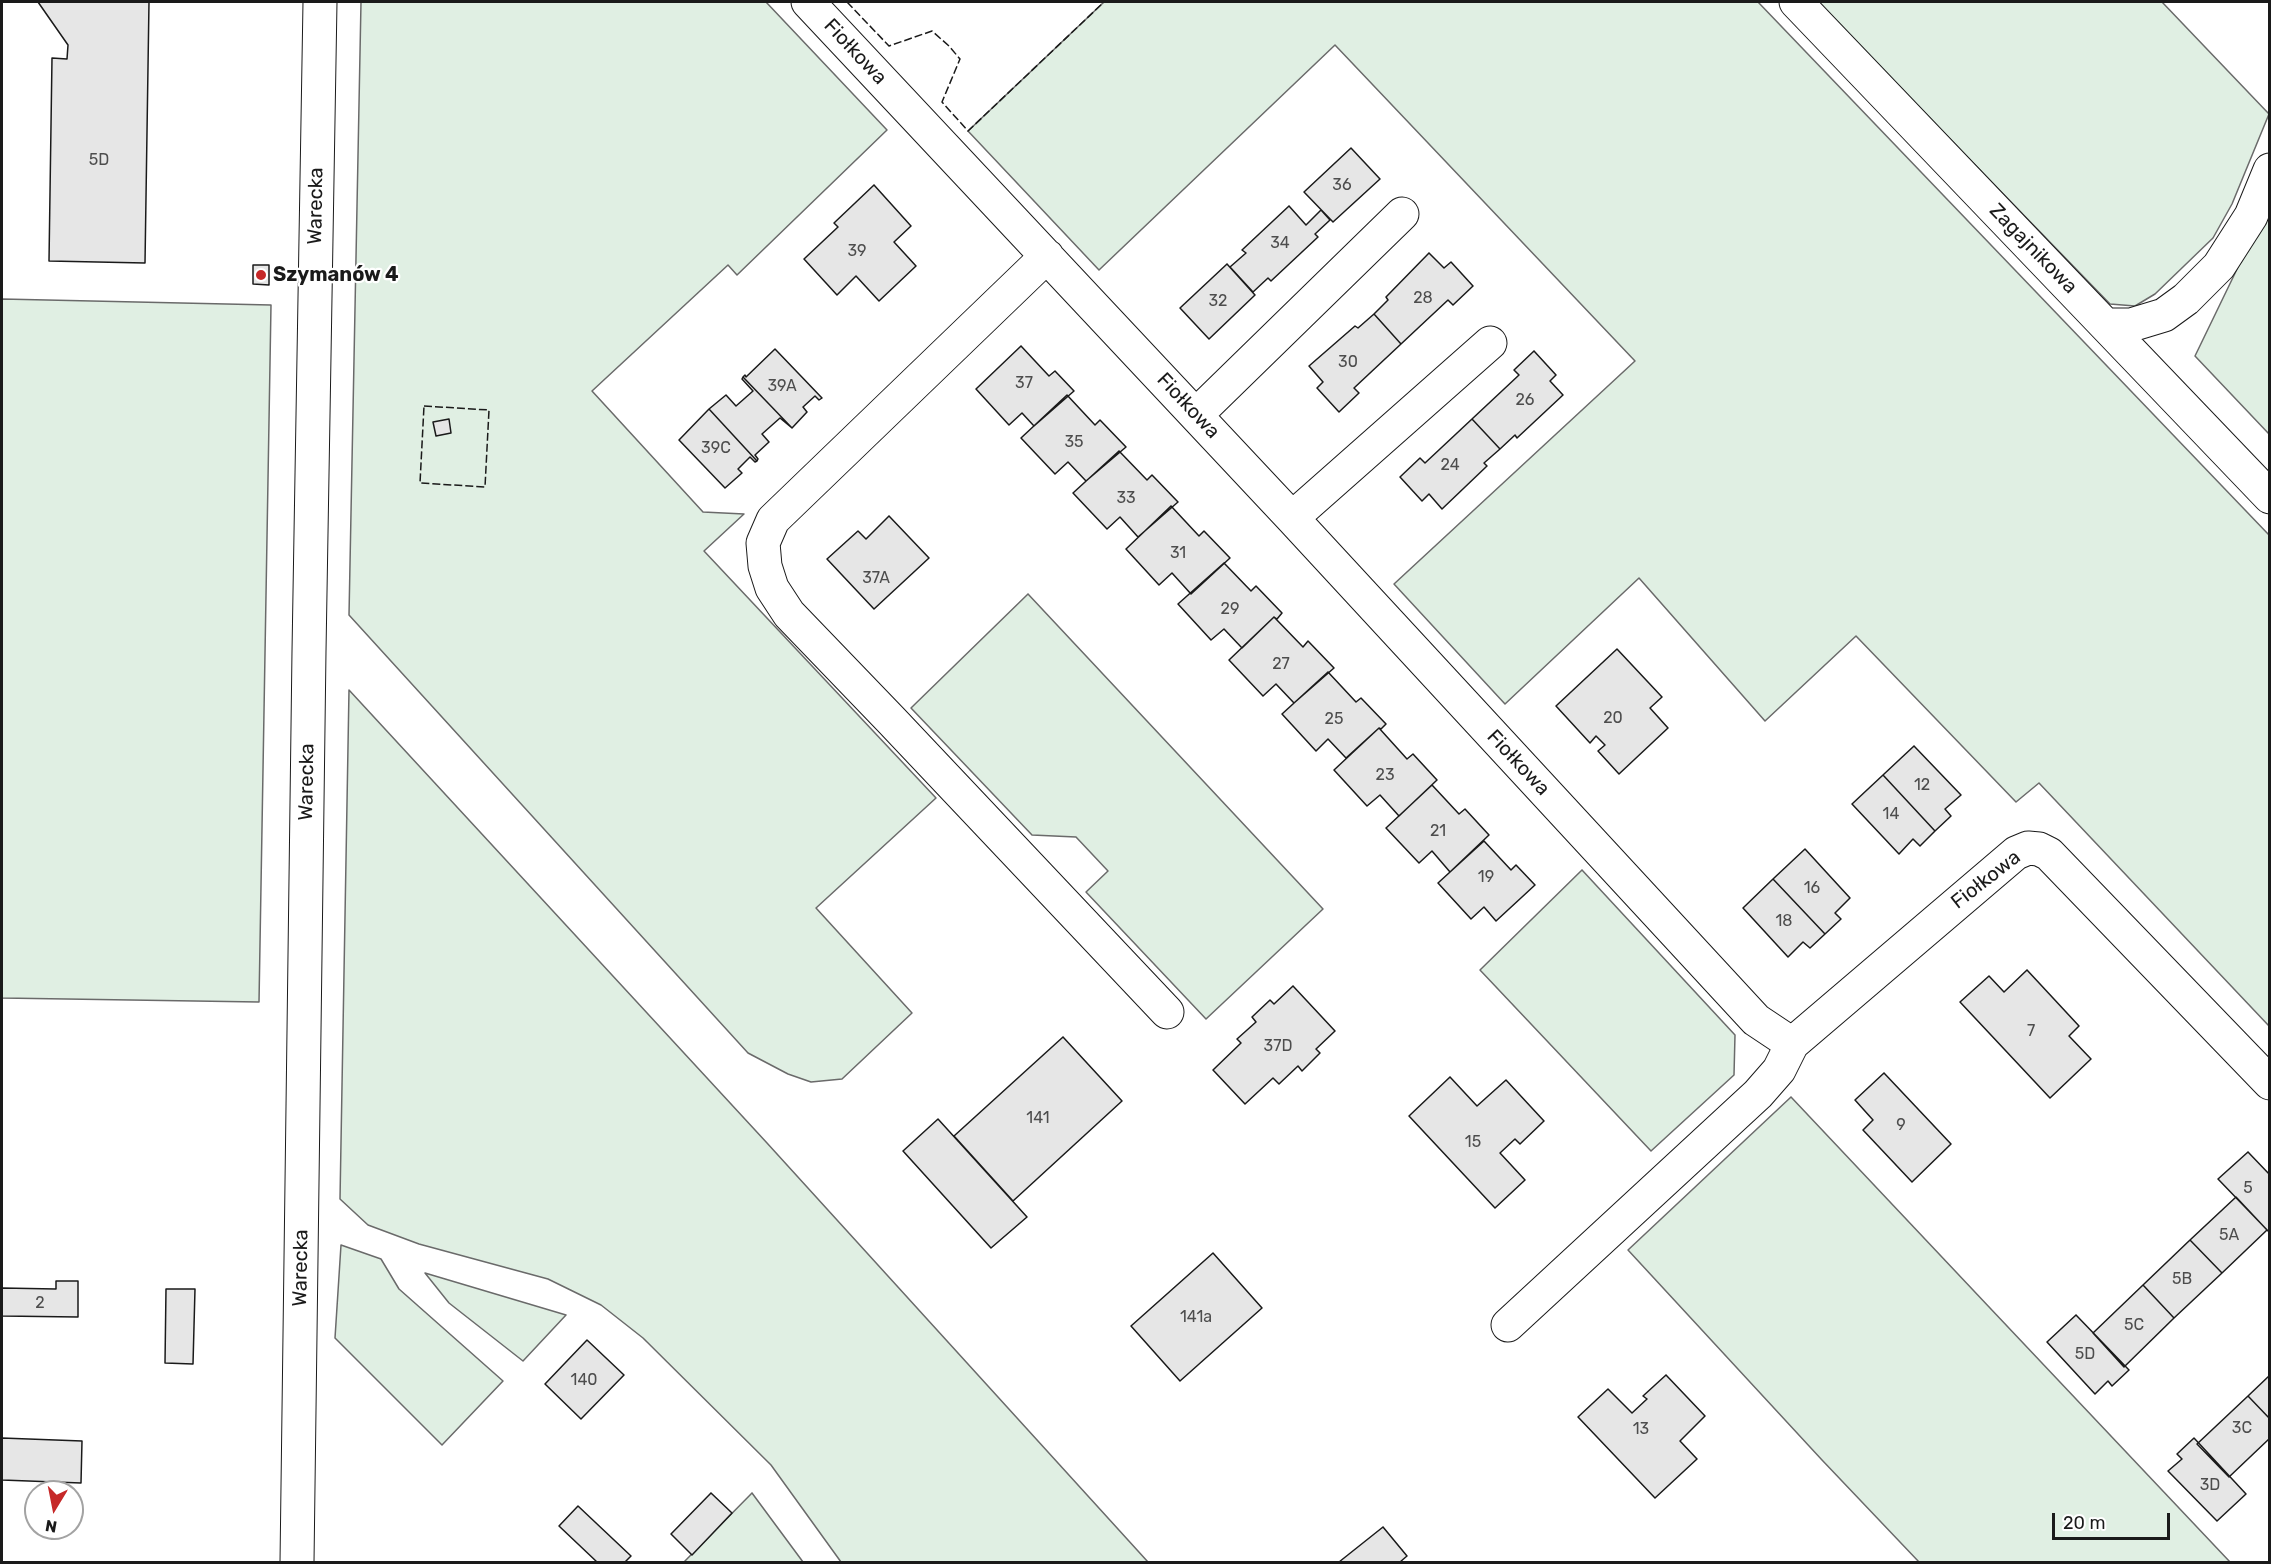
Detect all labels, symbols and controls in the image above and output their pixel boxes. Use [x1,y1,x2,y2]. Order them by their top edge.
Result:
street label: Fiołkowa [818,14,892,90]
house number: 5D [89,150,109,170]
street label: Warecka [303,167,329,245]
house number: 36 [1332,175,1352,195]
street label: Zagajnikowa [1984,199,2082,299]
house number: 34 [1270,233,1290,253]
house number: 39 [847,241,867,261]
place label: Szymanów 4 [273,263,399,287]
marker: Szymanów 4 [254,268,268,282]
house number: 28 [1413,288,1433,308]
house number: 32 [1208,291,1228,311]
house number: 30 [1338,352,1358,372]
street label: Fiołkowa [1151,368,1225,444]
house number: 37 [1015,373,1033,393]
house number: 39A [767,376,797,396]
house number: 26 [1515,390,1535,410]
house number: 35 [1064,432,1084,452]
house number: 39C [701,438,731,458]
house number: 24 [1440,455,1460,475]
house number: 33 [1116,488,1136,508]
house number: 31 [1170,543,1186,563]
house number: 37A [862,568,890,588]
house number: 29 [1221,599,1239,619]
house number: 27 [1272,654,1290,674]
house number: 20 [1603,708,1623,728]
house number: 25 [1325,709,1343,729]
street label: Fiołkowa [1481,725,1555,801]
street label: Warecka [294,743,320,821]
house number: 23 [1375,765,1395,785]
house number: 12 [1914,775,1930,795]
house number: 14 [1883,804,1899,824]
house number: 21 [1430,821,1446,841]
street label: Fiołkowa [1947,846,2025,914]
house number: 19 [1478,867,1494,887]
house number: 16 [1804,878,1820,898]
house number: 18 [1775,911,1793,931]
house number: 7 [2027,1021,2035,1041]
house number: 37D [1264,1036,1292,1056]
house number: 141 [1026,1108,1050,1128]
house number: 9 [1896,1115,1906,1135]
house number: 15 [1465,1132,1481,1152]
house number: 5 [2243,1178,2253,1198]
house number: 5A [2219,1225,2239,1245]
street label: Warecka [288,1229,314,1307]
house number: 5B [2172,1269,2192,1289]
house number: 2 [35,1293,45,1313]
house number: 141a [1180,1307,1212,1327]
house number: 5C [2124,1315,2144,1335]
house number: 5D [2075,1344,2095,1364]
house number: 140 [571,1370,597,1390]
house number: 3C [2232,1418,2252,1438]
house number: 13 [1633,1419,1649,1439]
house number: 3D [2200,1475,2220,1495]
north arrow [24,1480,84,1540]
scale bar [2055,1501,2174,1539]
text: 20 m [2063,1512,2105,1534]
text: N [44,1516,58,1537]

